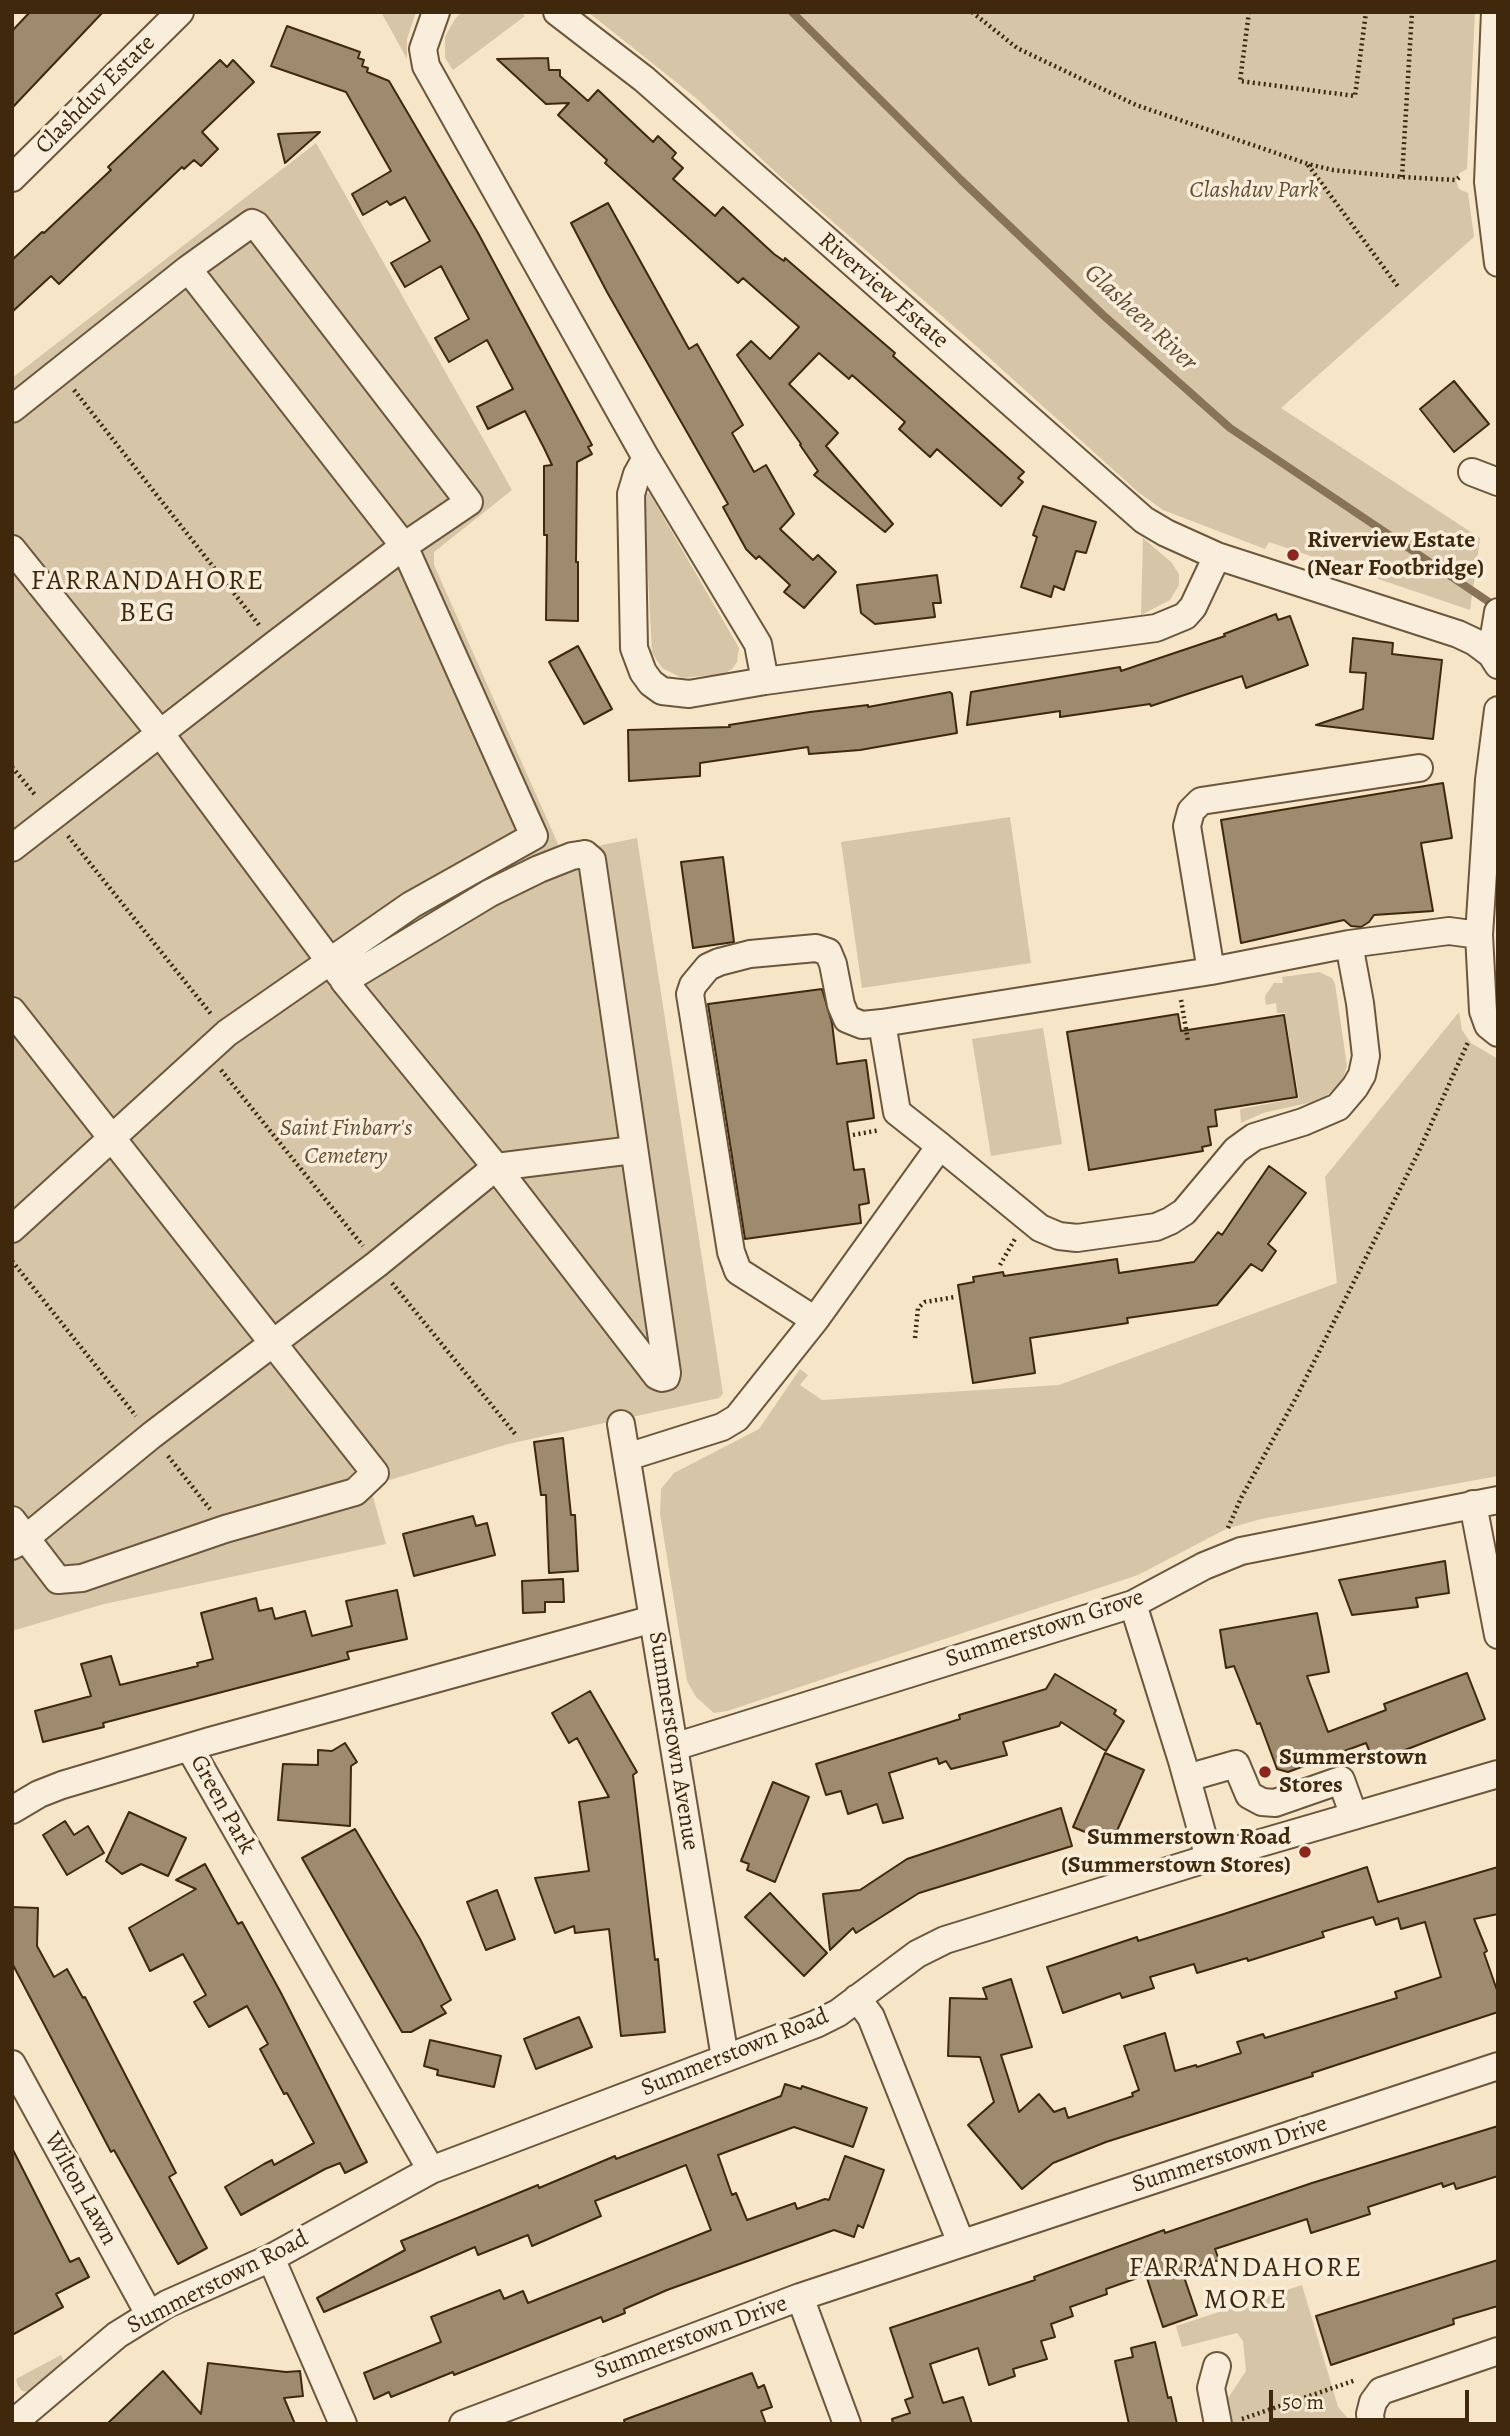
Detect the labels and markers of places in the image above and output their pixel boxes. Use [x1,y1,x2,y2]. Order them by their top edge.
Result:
place label: Riverview Estate (Near Footbridge) [1307,527,1484,583]
marker: Riverview Estate (Near Footbridge) [1285,547,1301,563]
place label: Summerstown Stores [1279,1744,1427,1800]
marker: Summerstown Stores [1257,1764,1273,1780]
place label: Summerstown Road (Summerstown Stores) [1061,1824,1291,1880]
marker: Summerstown Road (Summerstown Stores) [1297,1844,1313,1860]

